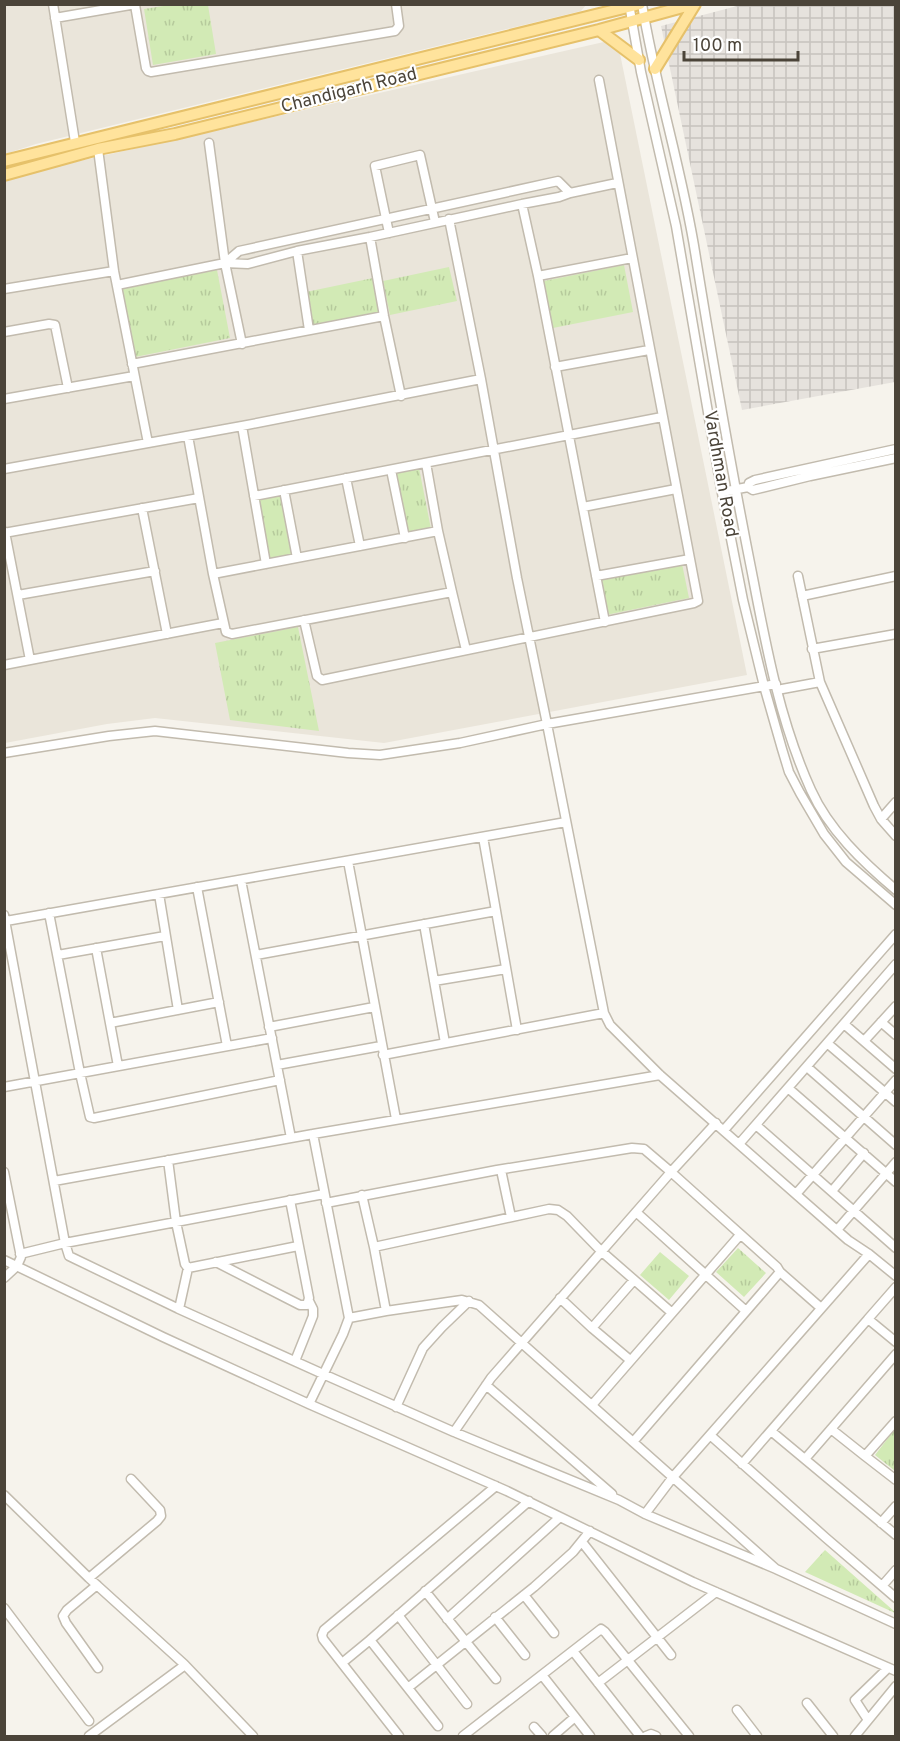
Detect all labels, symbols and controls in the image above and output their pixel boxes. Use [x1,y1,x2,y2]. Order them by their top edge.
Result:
scale bar [684,24,798,62]
text: 100 m [693,35,742,58]
street label: Chandigarh Road [279,63,419,119]
street label: Vardhman Road [698,409,742,539]

